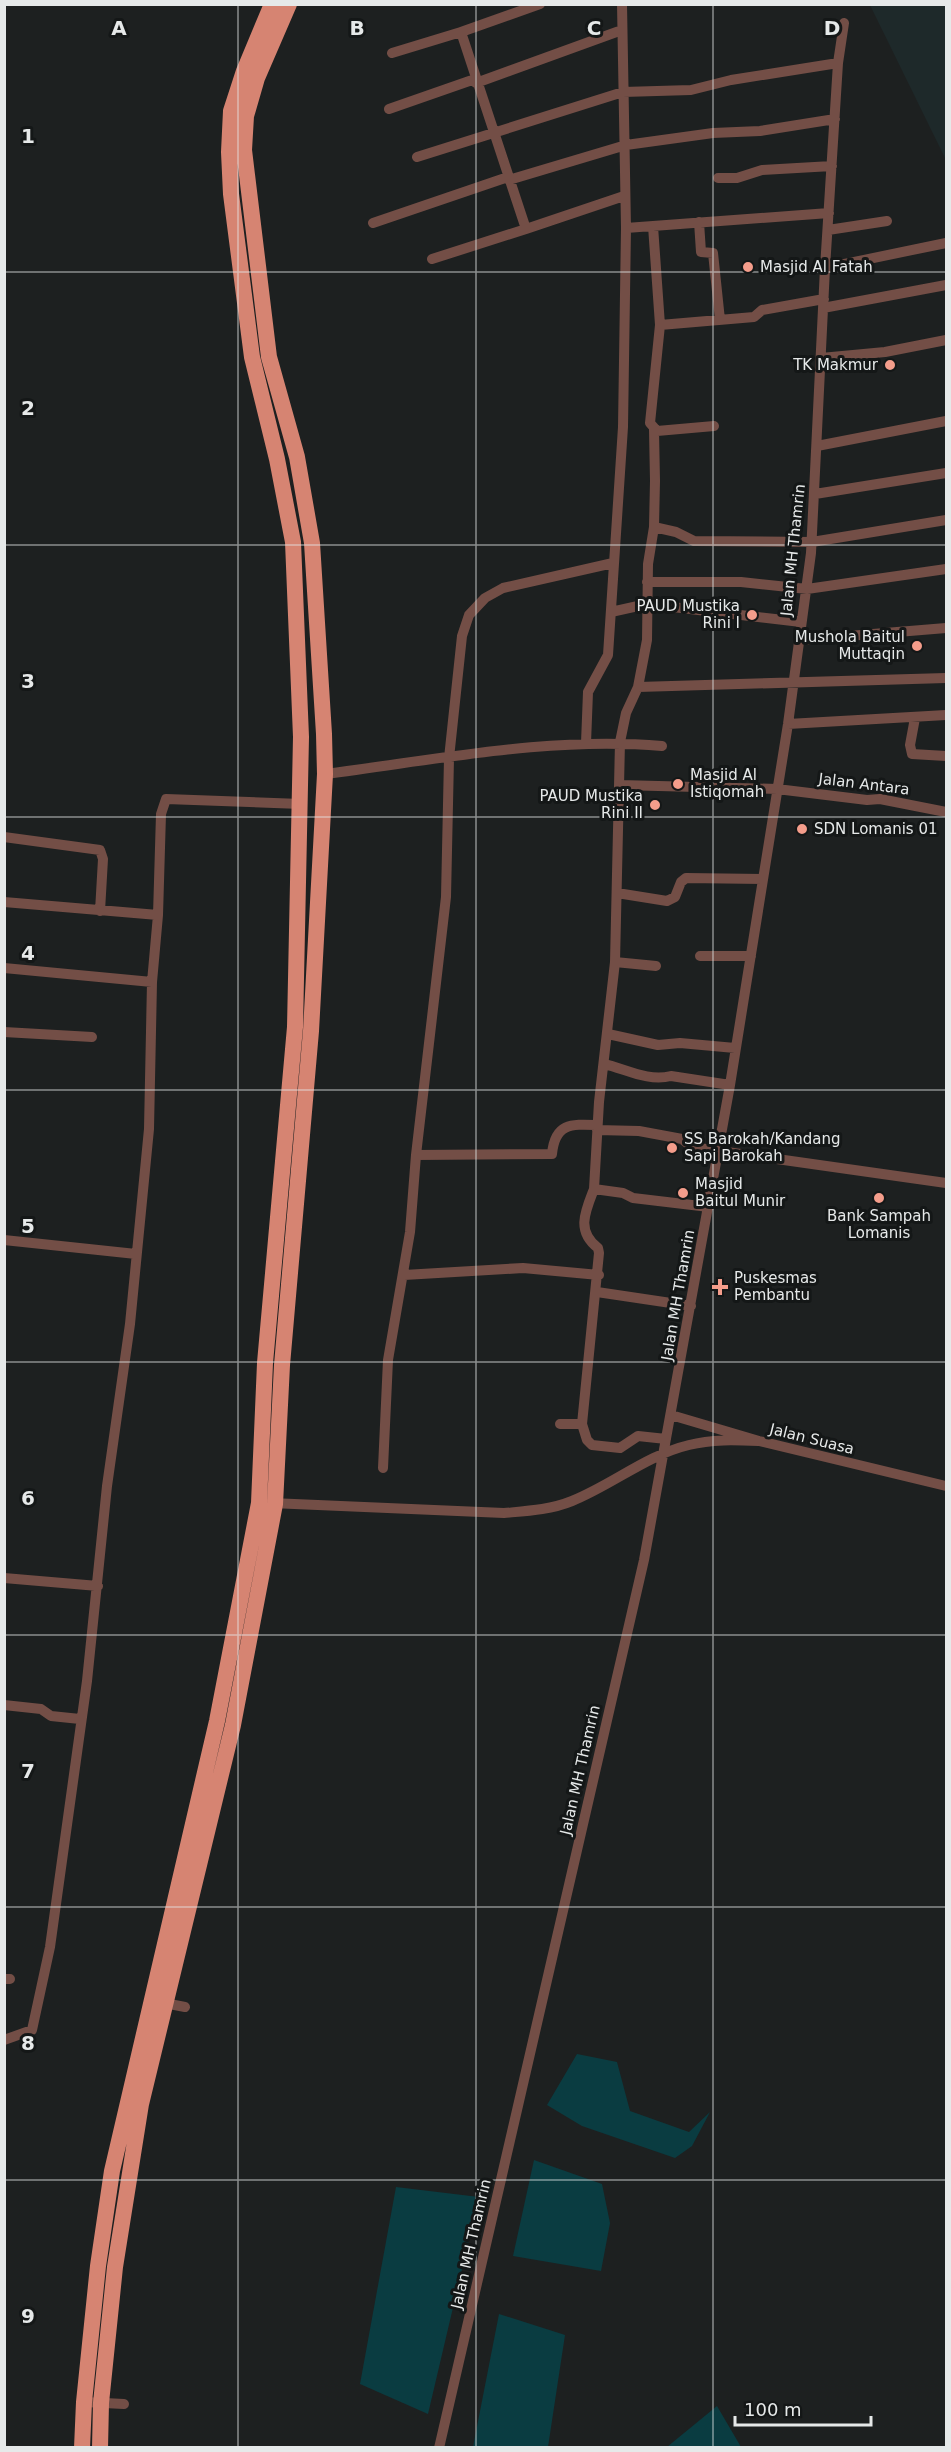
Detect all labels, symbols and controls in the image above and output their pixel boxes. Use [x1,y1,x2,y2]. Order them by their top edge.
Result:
text: A [111,16,127,40]
text: B [349,16,365,40]
text: C [587,16,601,40]
text: D [824,16,840,40]
text: 1 [21,124,35,148]
place label: Masjid Al Fatah [760,258,873,276]
marker: Masjid Al Fatah [741,260,755,274]
place label: TK Makmur [792,356,879,374]
marker: TK Makmur [883,358,897,372]
text: 2 [21,396,35,420]
street label: Jalan MH Thamrin [777,483,809,618]
place label: PAUD Mustika Rini I [636,597,740,632]
marker: PAUD Mustika Rini I [745,608,759,622]
place label: Mushola Baitul Muttaqin [795,628,905,663]
marker: Mushola Baitul Muttaqin [910,639,924,653]
text: 3 [21,669,35,693]
place label: Masjid Al Istiqomah [690,766,764,801]
street label: Jalan Antara [817,769,910,799]
marker: Masjid Al Istiqomah [671,777,685,791]
place label: PAUD Mustika Rini II [539,787,643,822]
marker: PAUD Mustika Rini II [648,798,662,812]
place label: SDN Lomanis 01 [814,820,937,838]
marker: SDN Lomanis 01 [795,822,809,836]
text: 4 [21,941,35,965]
place label: SS Barokah/Kandang Sapi Barokah [684,1130,841,1165]
marker: SS Barokah/Kandang Sapi Barokah [665,1141,679,1155]
place label: Masjid Baitul Munir [695,1175,786,1210]
marker: Masjid Baitul Munir [676,1186,690,1200]
marker: Bank Sampah Lomanis [872,1191,886,1205]
place label: Bank Sampah Lomanis [827,1207,931,1242]
text: 5 [21,1214,35,1238]
street label: Jalan MH Thamrin [657,1228,698,1363]
place label: Puskesmas Pembantu [734,1269,817,1304]
marker: Puskesmas Pembantu [711,1278,729,1296]
street label: Jalan Suasa [767,1420,856,1458]
text: 6 [21,1486,35,1510]
street label: Jalan MH Thamrin [556,1703,604,1838]
text: 7 [21,1759,35,1783]
text: 8 [21,2031,35,2055]
street label: Jalan MH Thamrin [447,2177,495,2312]
text: 9 [21,2304,35,2328]
scale bar [735,2389,872,2427]
text: 100 m [744,2399,802,2420]

